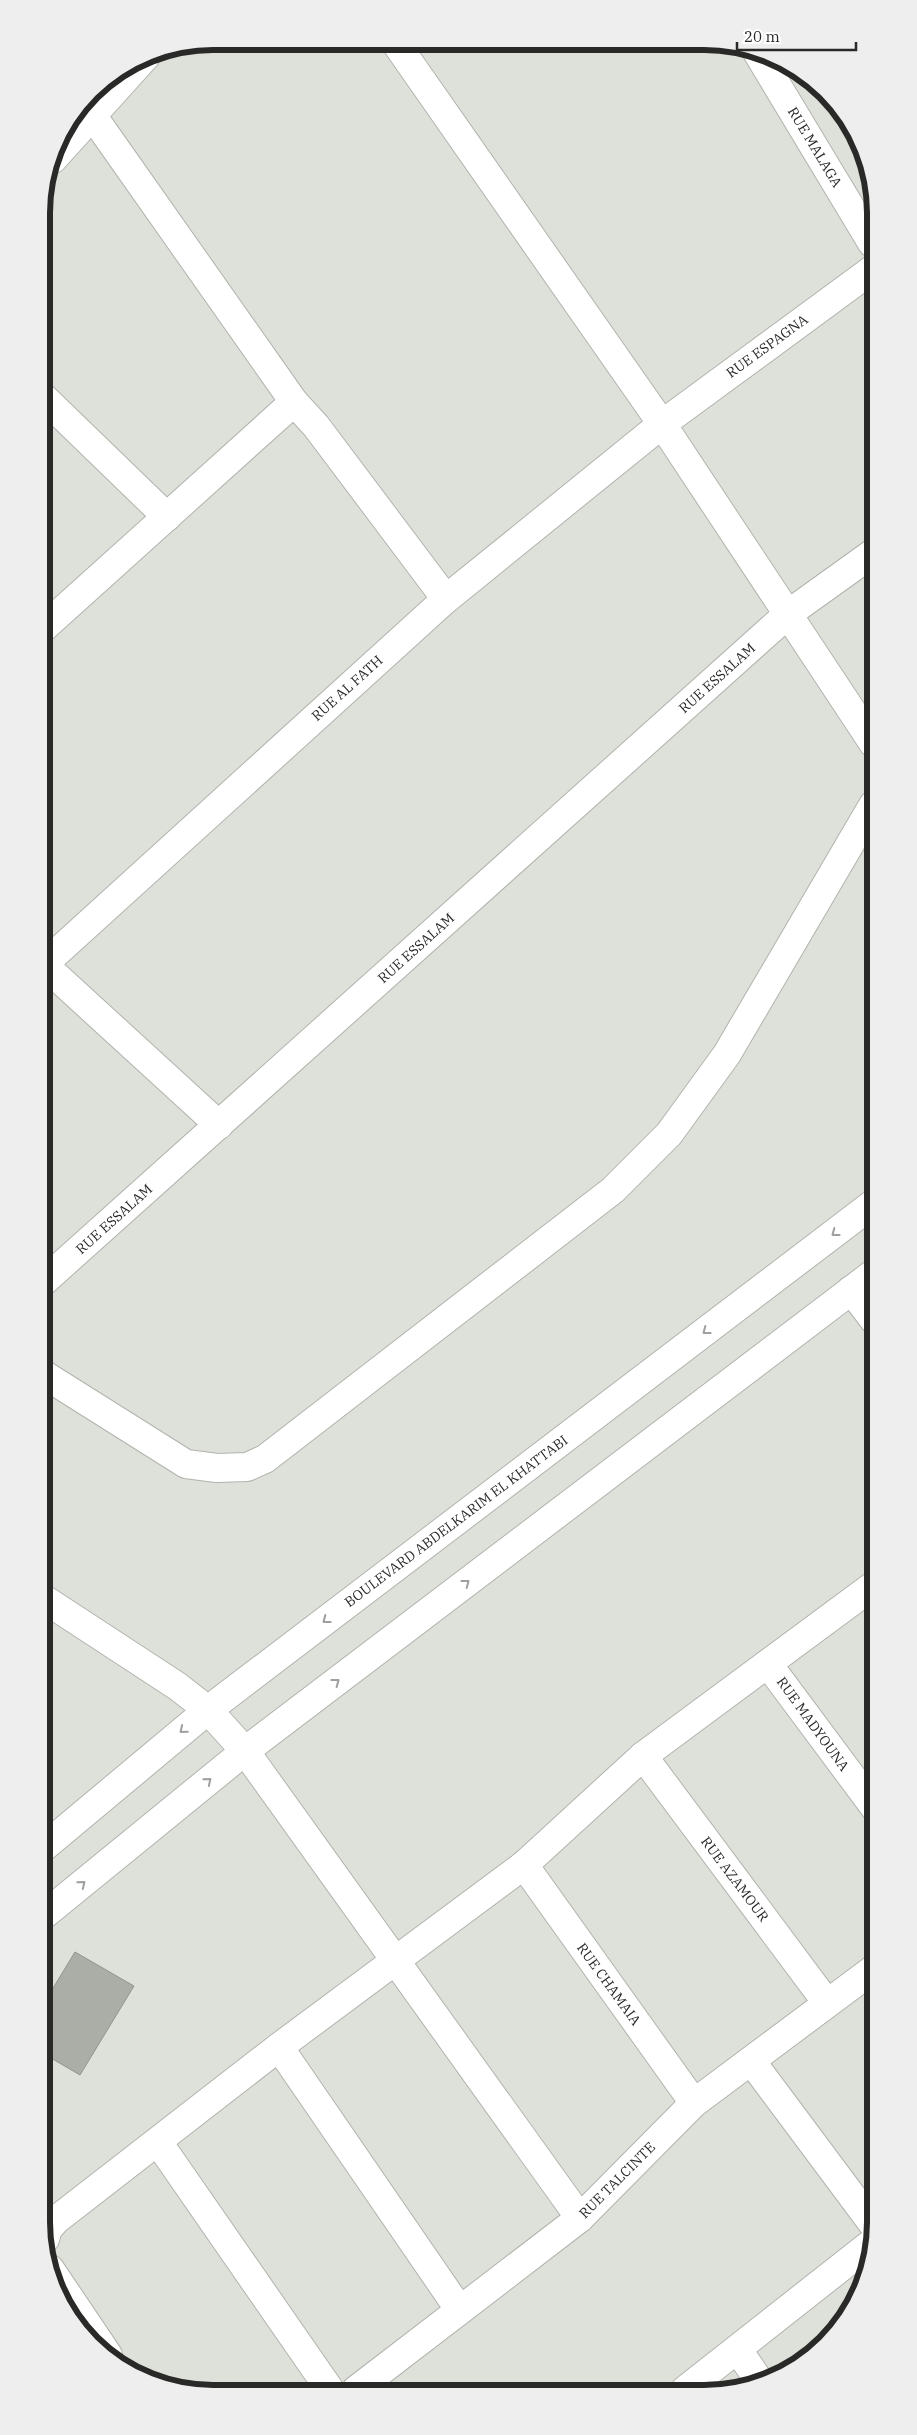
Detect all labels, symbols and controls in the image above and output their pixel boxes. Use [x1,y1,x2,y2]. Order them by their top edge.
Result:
scale bar [737,20,856,52]
text: 20 m [744,27,780,46]
street label: RUE MALAGA [784,103,846,191]
street label: RUE ESPAGNA [723,310,812,382]
street label: RUE ESSALAM [675,639,759,717]
street label: RUE AL FATH [308,651,386,725]
street label: RUE ESSALAM [374,909,458,987]
street label: RUE ESSALAM [72,1180,156,1258]
one-way arrow [832,1227,841,1235]
one-way arrow [702,1325,712,1334]
street label: BOULEVARD ABDELKARIM EL KHATTABI [341,1431,571,1611]
one-way arrow [460,1581,469,1589]
one-way arrow [322,1614,332,1623]
street label: RUE MADYOUNA [773,1673,853,1775]
one-way arrow [330,1679,339,1687]
one-way arrow [180,1724,189,1733]
one-way arrow [202,1779,211,1787]
street label: RUE AZAMOUR [697,1833,773,1926]
one-way arrow [76,1881,85,1889]
street label: RUE CHAMAIA [573,1939,645,2029]
street label: RUE TALCINTE [575,2138,659,2222]

